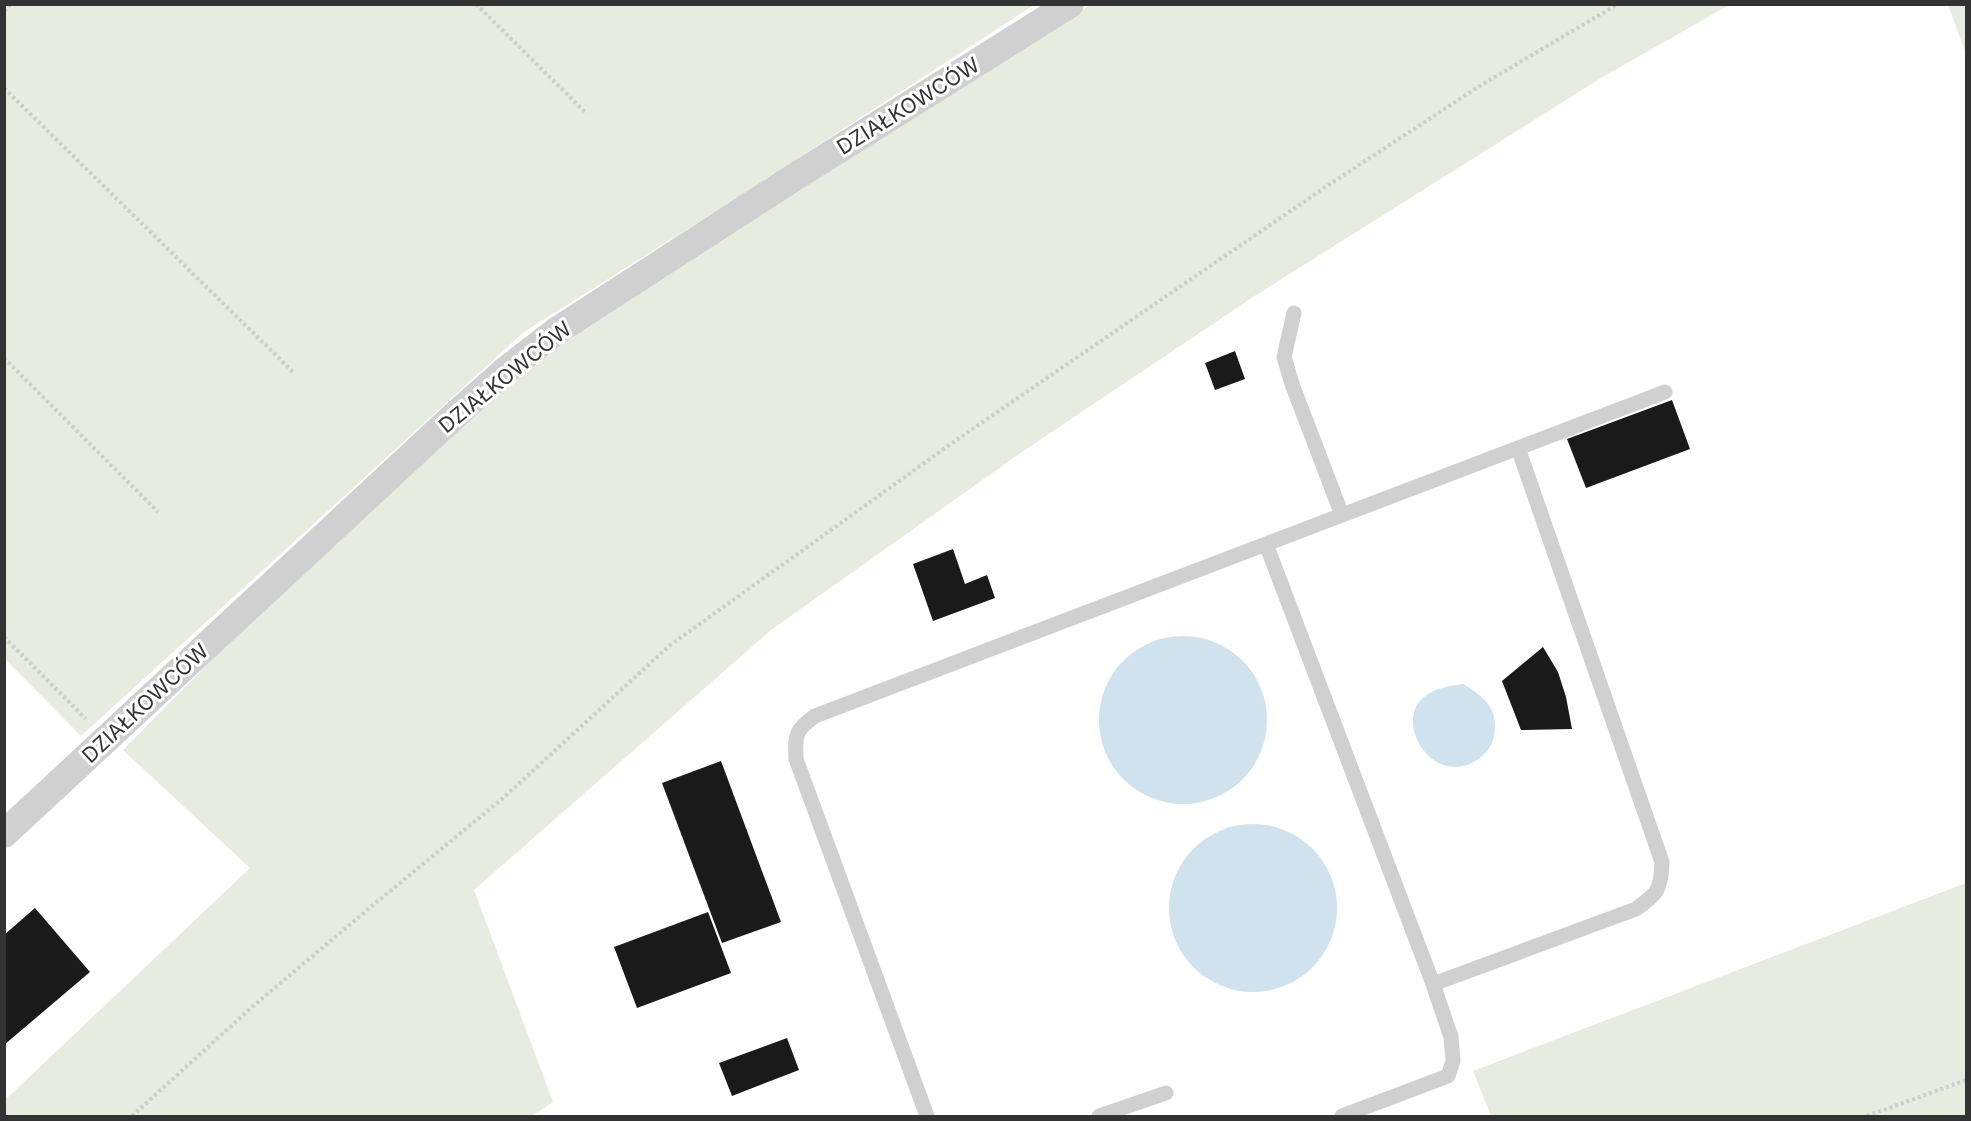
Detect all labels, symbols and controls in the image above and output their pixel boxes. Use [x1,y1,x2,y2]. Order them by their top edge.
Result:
street label: DZIAŁKOWCÓW [832,51,984,160]
street label: DZIAŁKOWCÓW [433,315,577,438]
street label: DZIAŁKOWCÓW [76,637,213,768]

